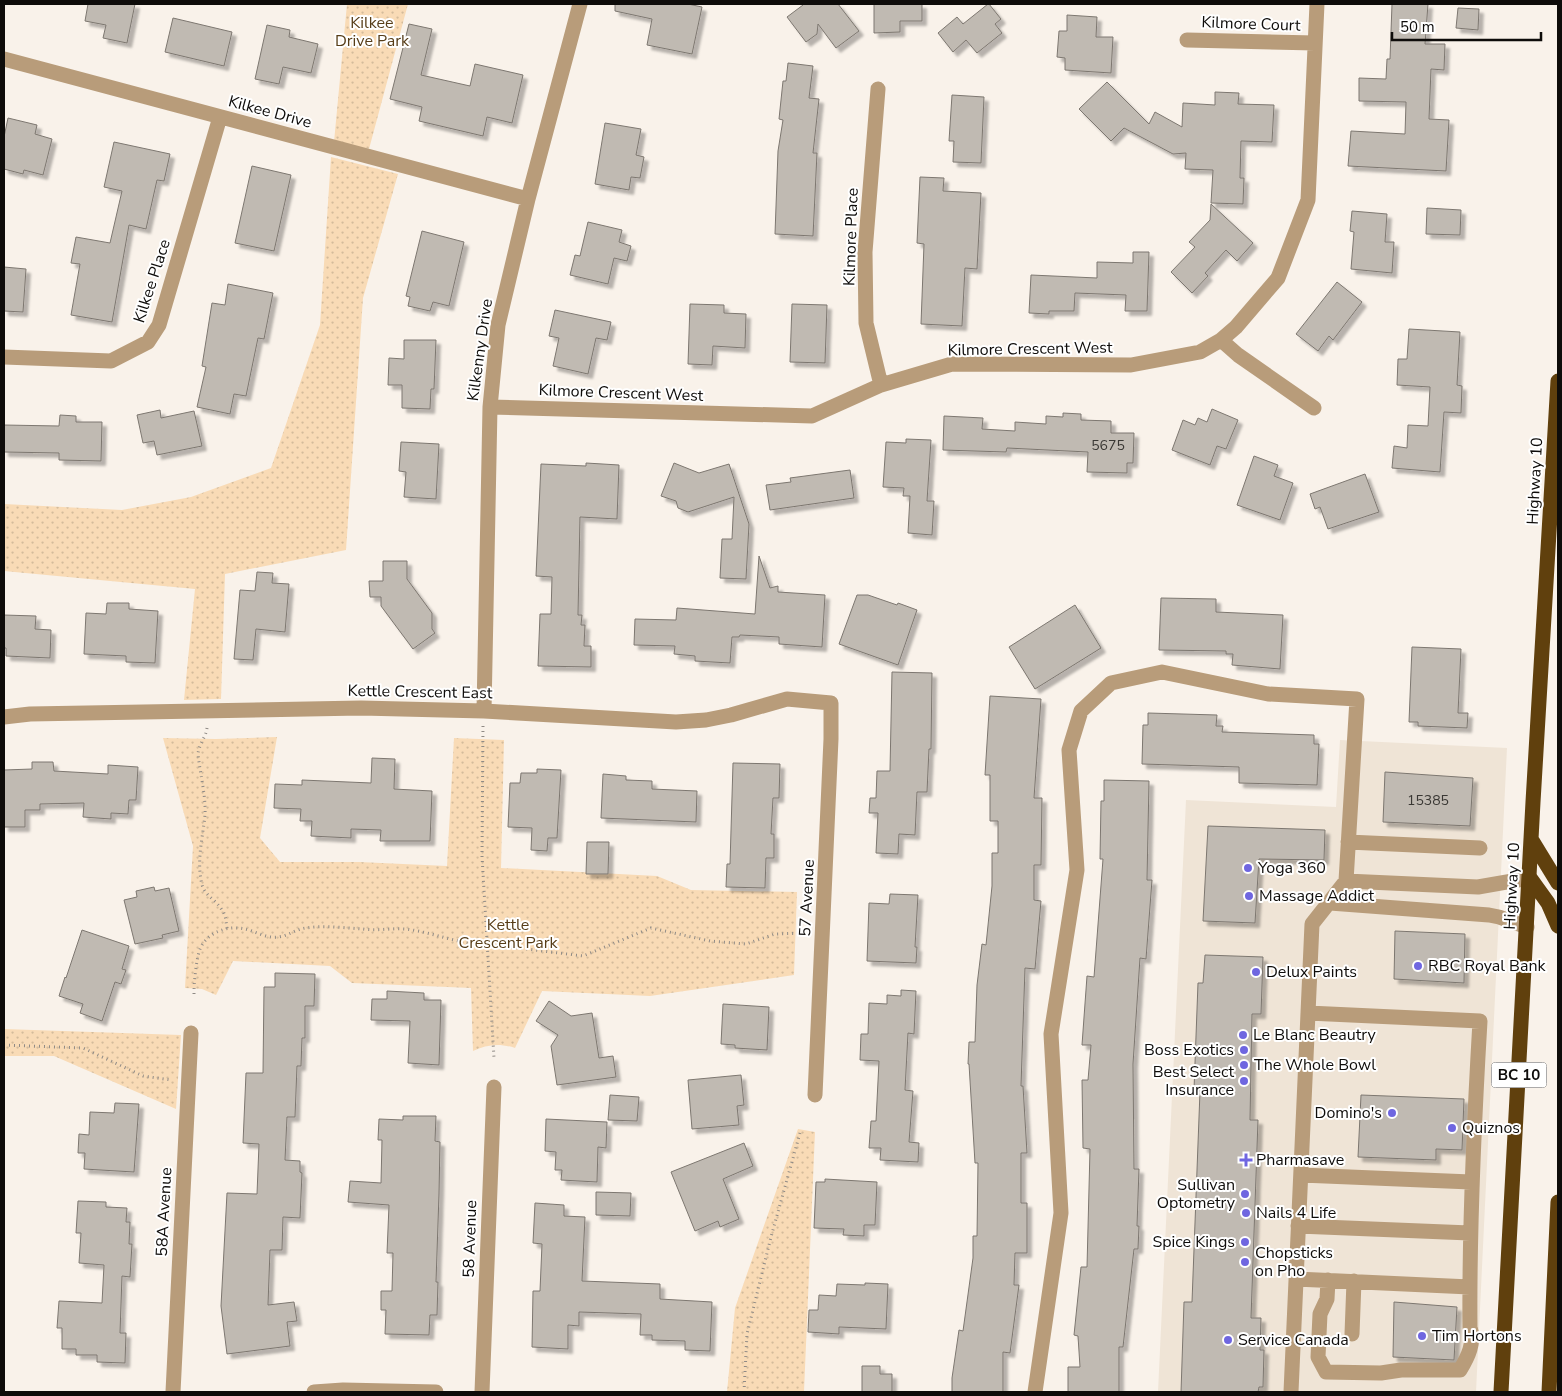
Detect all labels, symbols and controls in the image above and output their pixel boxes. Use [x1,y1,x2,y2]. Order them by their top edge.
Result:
scale bar [1392,10,1541,42]
street label: Kilmore Court [1201,11,1301,37]
park label: Kilkee Drive Park [335,12,410,52]
text: 50 m [1400,17,1435,37]
street label: Kilkee Drive [226,90,314,134]
street label: Kilmore Place [838,187,864,287]
street label: Kilkee Place [128,236,176,326]
street label: Kilkenny Drive [462,297,498,403]
street label: Kilmore Crescent West [947,337,1113,361]
street label: Kilmore Crescent West [538,379,704,407]
house number: 5675 [1091,436,1125,455]
street label: Highway 10 [1522,437,1548,525]
street label: Kettle Crescent East [347,680,493,704]
house number: 15385 [1407,791,1449,810]
street label: Highway 10 [1499,842,1525,930]
place label: Yoga 360 [1257,857,1326,879]
street label: 57 Avenue [794,859,820,937]
marker: Yoga 360 [1242,862,1254,874]
place label: Massage Addict [1259,885,1374,907]
marker: Massage Addict [1243,890,1255,902]
park label: Kettle Crescent Park [458,914,559,954]
place label: RBC Royal Bank [1428,955,1546,977]
marker: RBC Royal Bank [1412,960,1424,972]
place label: Delux Paints [1266,961,1357,983]
marker: Delux Paints [1250,966,1262,978]
place label: Le Blanc Beautry [1253,1024,1376,1046]
marker: Le Blanc Beautry [1237,1029,1249,1041]
place label: Boss Exotics [1144,1039,1234,1061]
marker: Boss Exotics [1238,1044,1250,1056]
place label: The Whole Bowl [1254,1054,1376,1076]
marker: The Whole Bowl [1238,1059,1250,1071]
place label: Best Select Insurance [1153,1061,1234,1101]
road number: BC 10 [1492,1062,1546,1088]
marker: Best Select Insurance [1238,1075,1250,1087]
place label: Domino's [1315,1102,1382,1124]
marker: Domino's [1386,1107,1398,1119]
place label: Quiznos [1462,1117,1520,1139]
marker: Quiznos [1446,1122,1458,1134]
place label: Pharmasave [1256,1149,1344,1171]
marker: Pharmasave [1240,1154,1252,1166]
street label: 58A Avenue [151,1167,177,1257]
place label: Sullivan Optometry [1157,1174,1236,1214]
marker: Sullivan Optometry [1239,1188,1251,1200]
street label: 58 Avenue [458,1200,482,1278]
place label: Nails 4 Life [1256,1202,1336,1224]
marker: Nails 4 Life [1240,1207,1252,1219]
place label: Spice Kings [1152,1231,1235,1253]
marker: Spice Kings [1239,1236,1251,1248]
place label: Chopsticks on Pho [1255,1242,1333,1282]
marker: Chopsticks on Pho [1239,1256,1251,1268]
place label: Tim Hortons [1432,1325,1522,1347]
place label: Service Canada [1238,1329,1349,1351]
marker: Tim Hortons [1416,1330,1428,1342]
marker: Service Canada [1222,1334,1234,1346]

